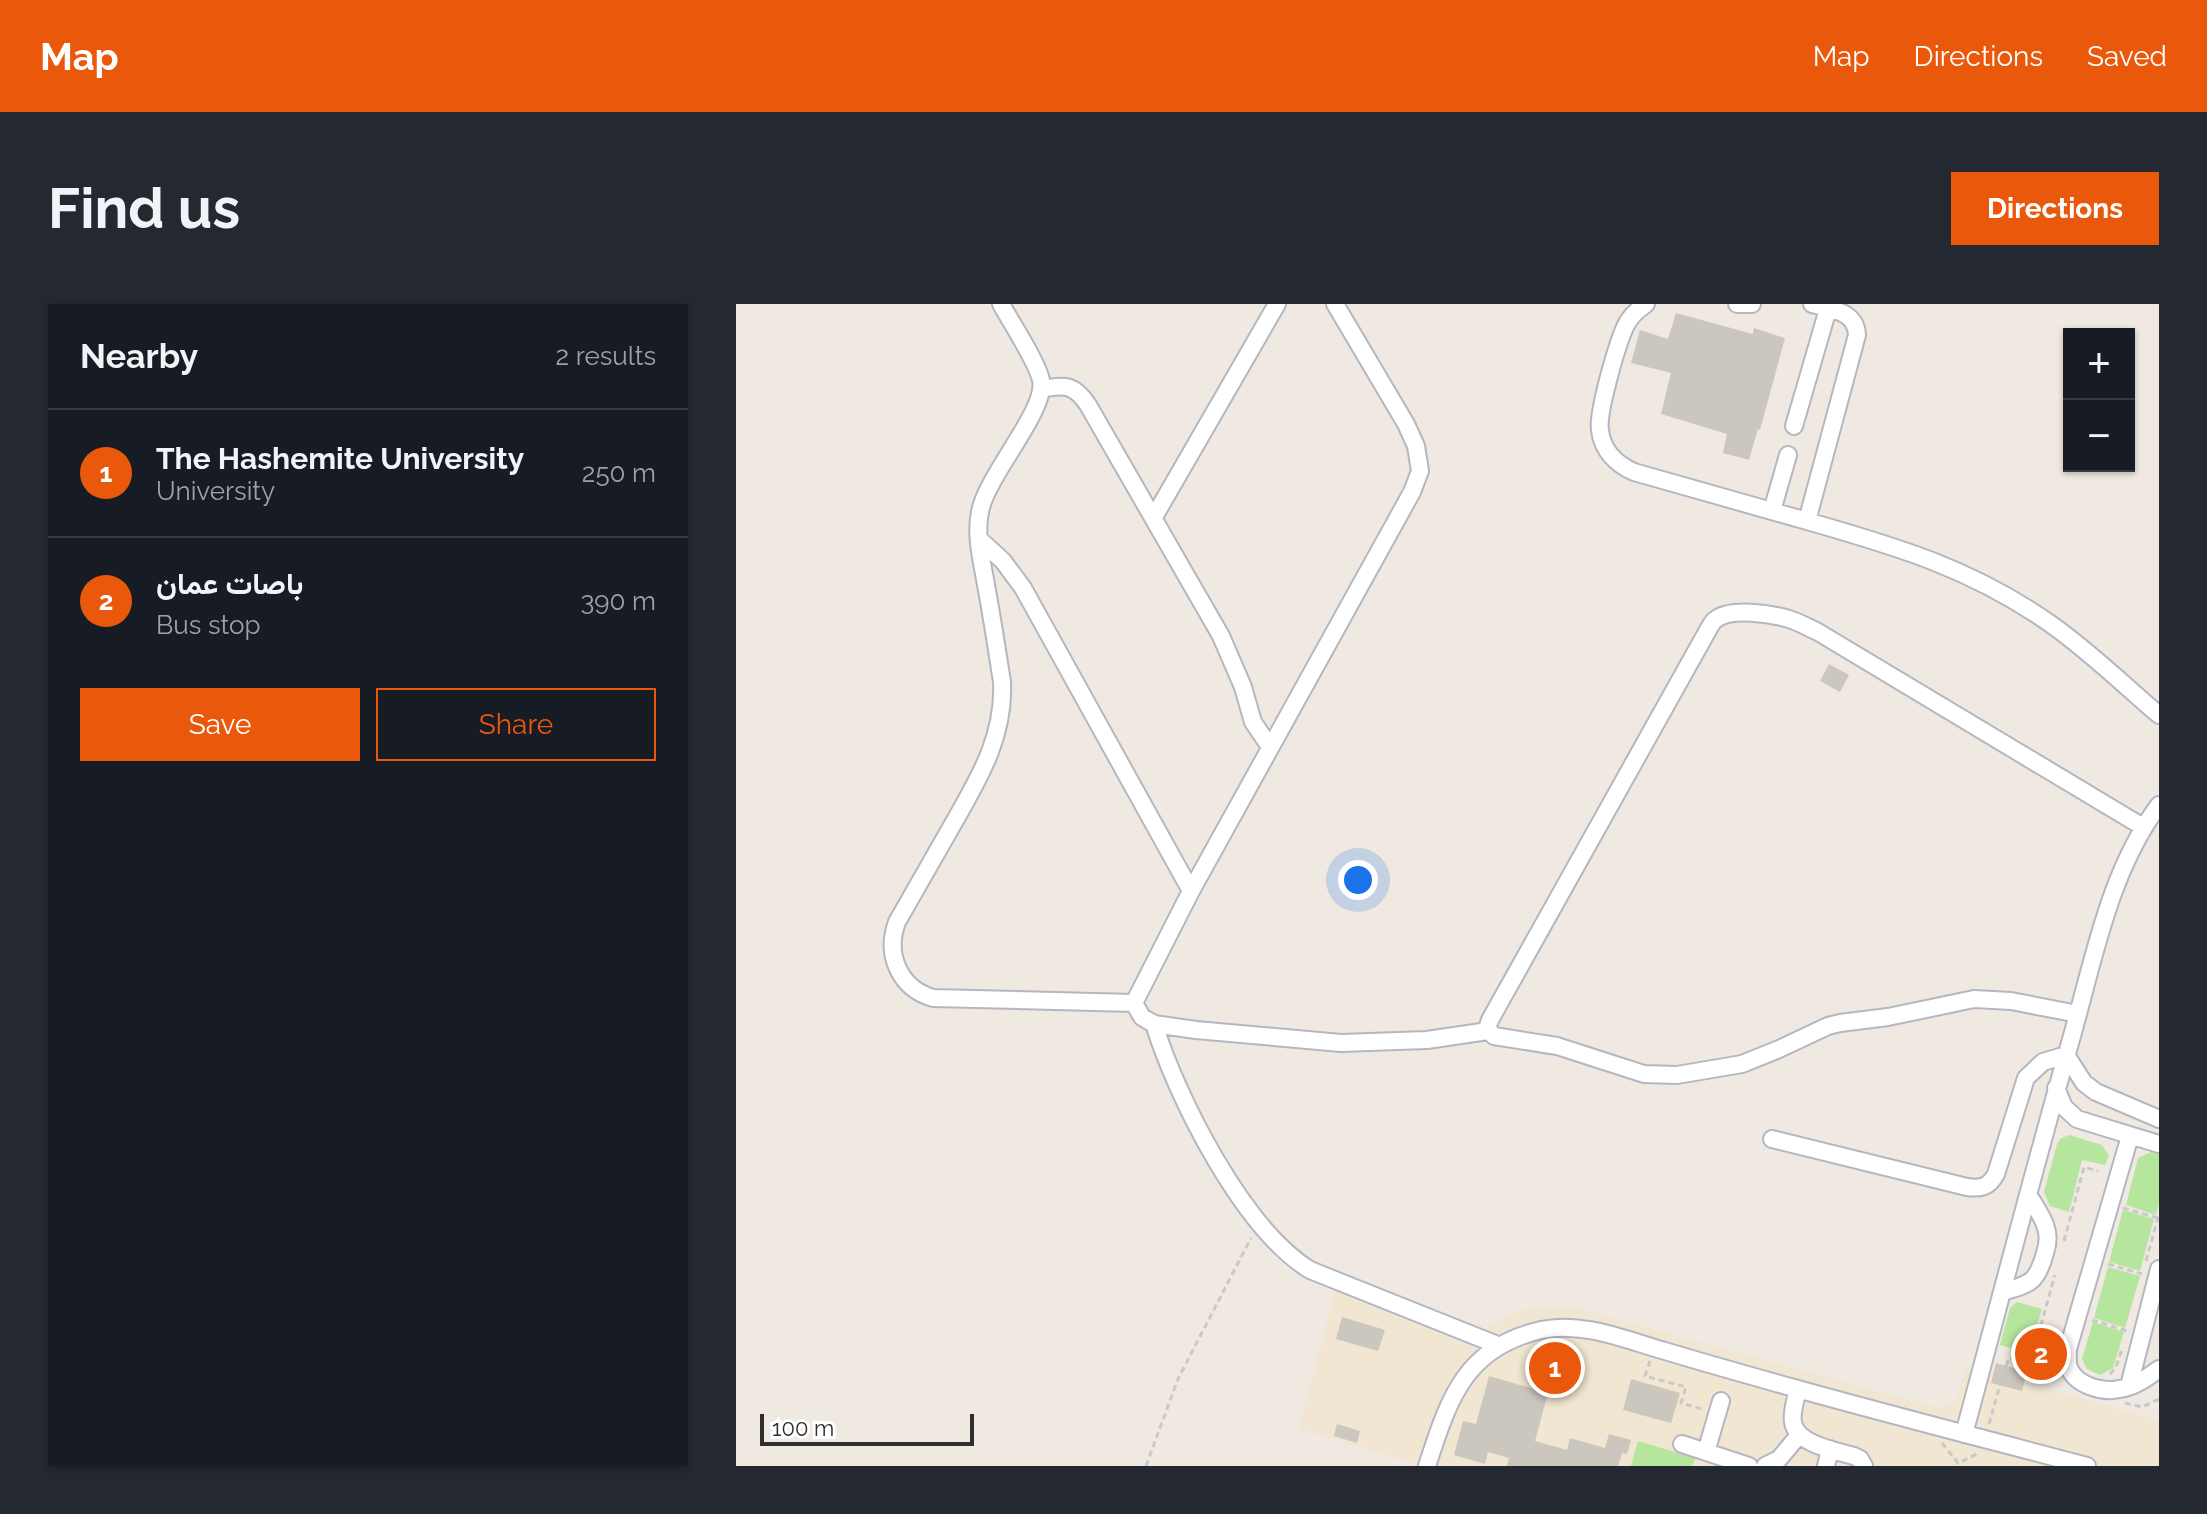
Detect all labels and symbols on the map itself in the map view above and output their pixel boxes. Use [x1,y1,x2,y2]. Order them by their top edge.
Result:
your location [1338,860,1378,900]
pin: 2 [2015,1324,2067,1384]
pin: 1 [1529,1338,1581,1398]
scale bar [760,1410,974,1446]

